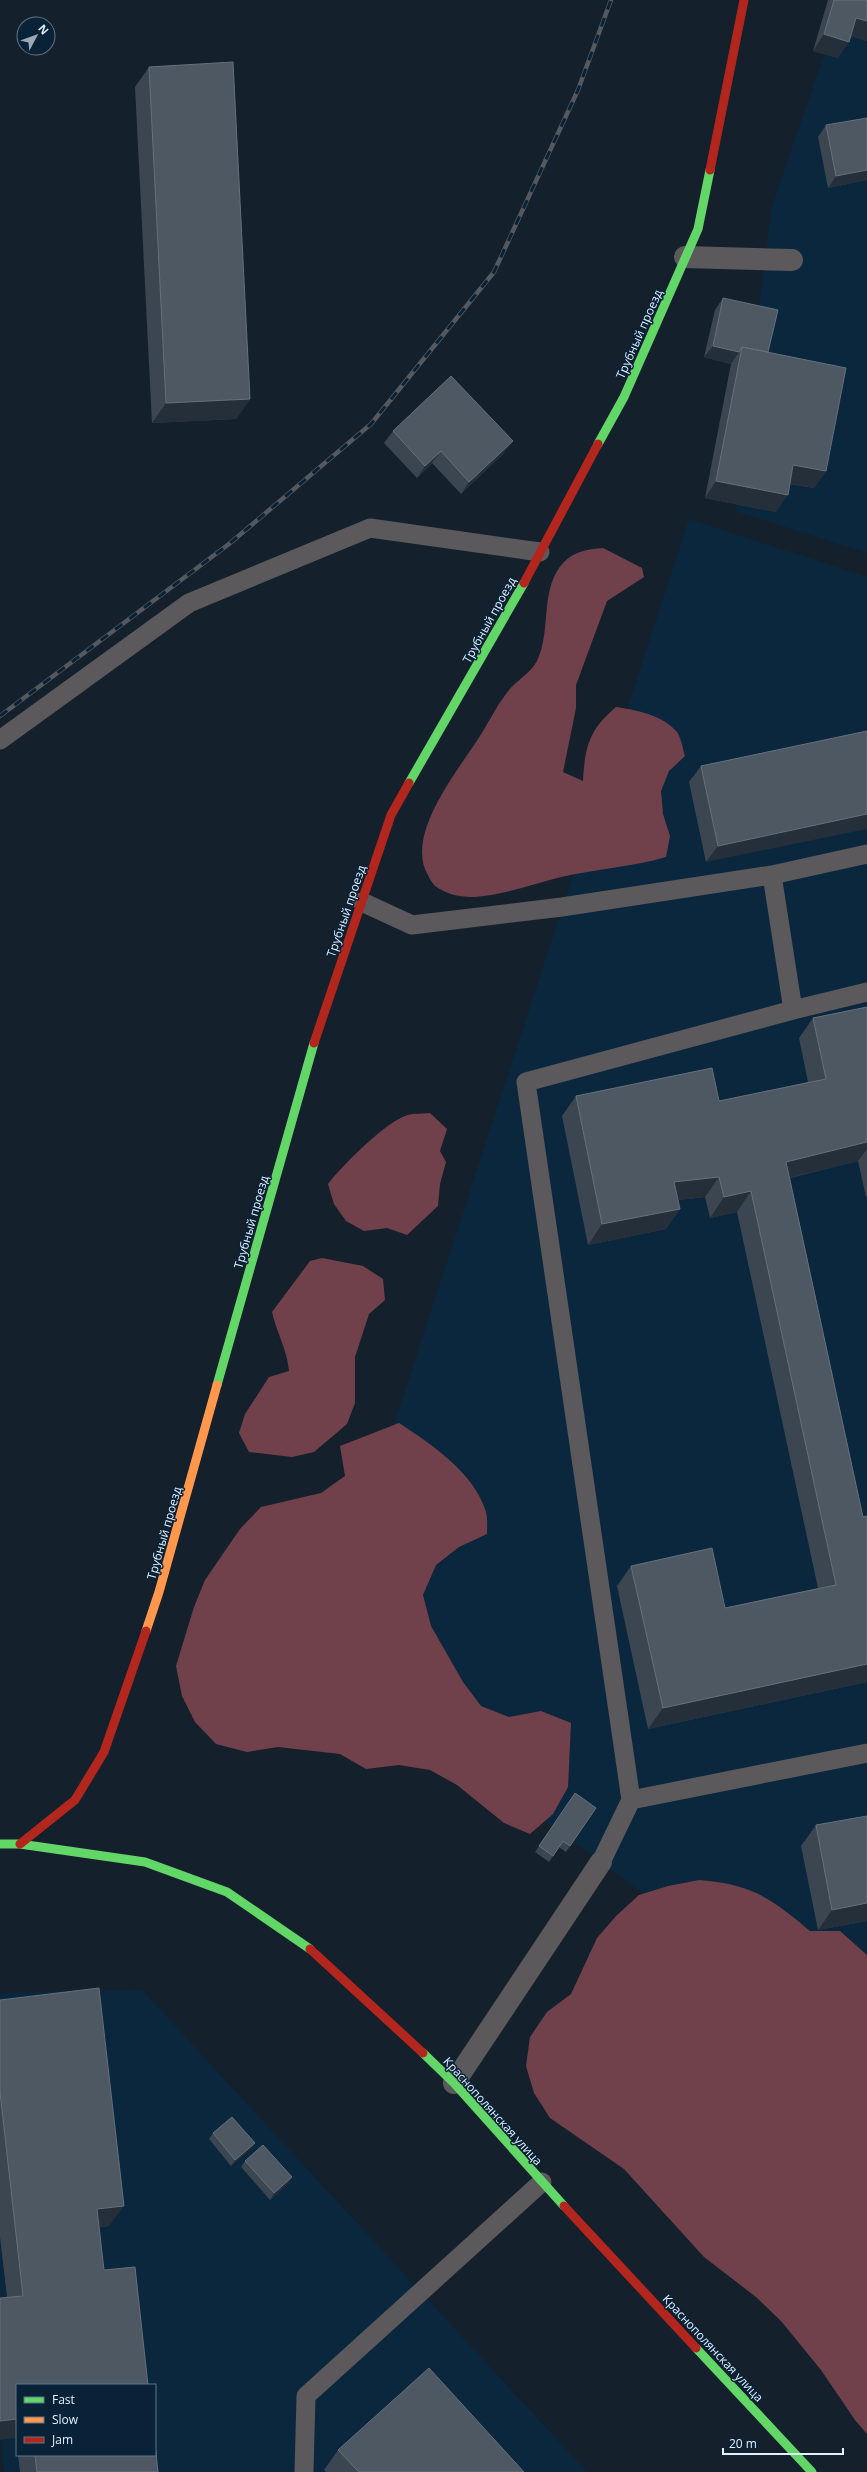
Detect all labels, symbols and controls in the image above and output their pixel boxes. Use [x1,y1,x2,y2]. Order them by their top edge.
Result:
north arrow [16,16,56,56]
text: N [35,21,53,37]
street label: Трубный проезд [612,287,666,381]
street label: Трубный проезд [458,574,520,666]
street label: Трубный проезд [322,863,370,959]
street label: Трубный проезд [230,1173,272,1271]
street label: Трубный проезд [143,1484,185,1582]
street label: Краснополянская улица [440,2053,546,2169]
street label: Краснополянская улица [659,2291,767,2405]
legend [16,2384,156,2456]
text: Fast [52,2391,75,2408]
text: Slow [52,2411,79,2428]
scale bar [723,2430,843,2456]
text: Jam [51,2431,73,2448]
text: 20 m [729,2435,757,2452]

